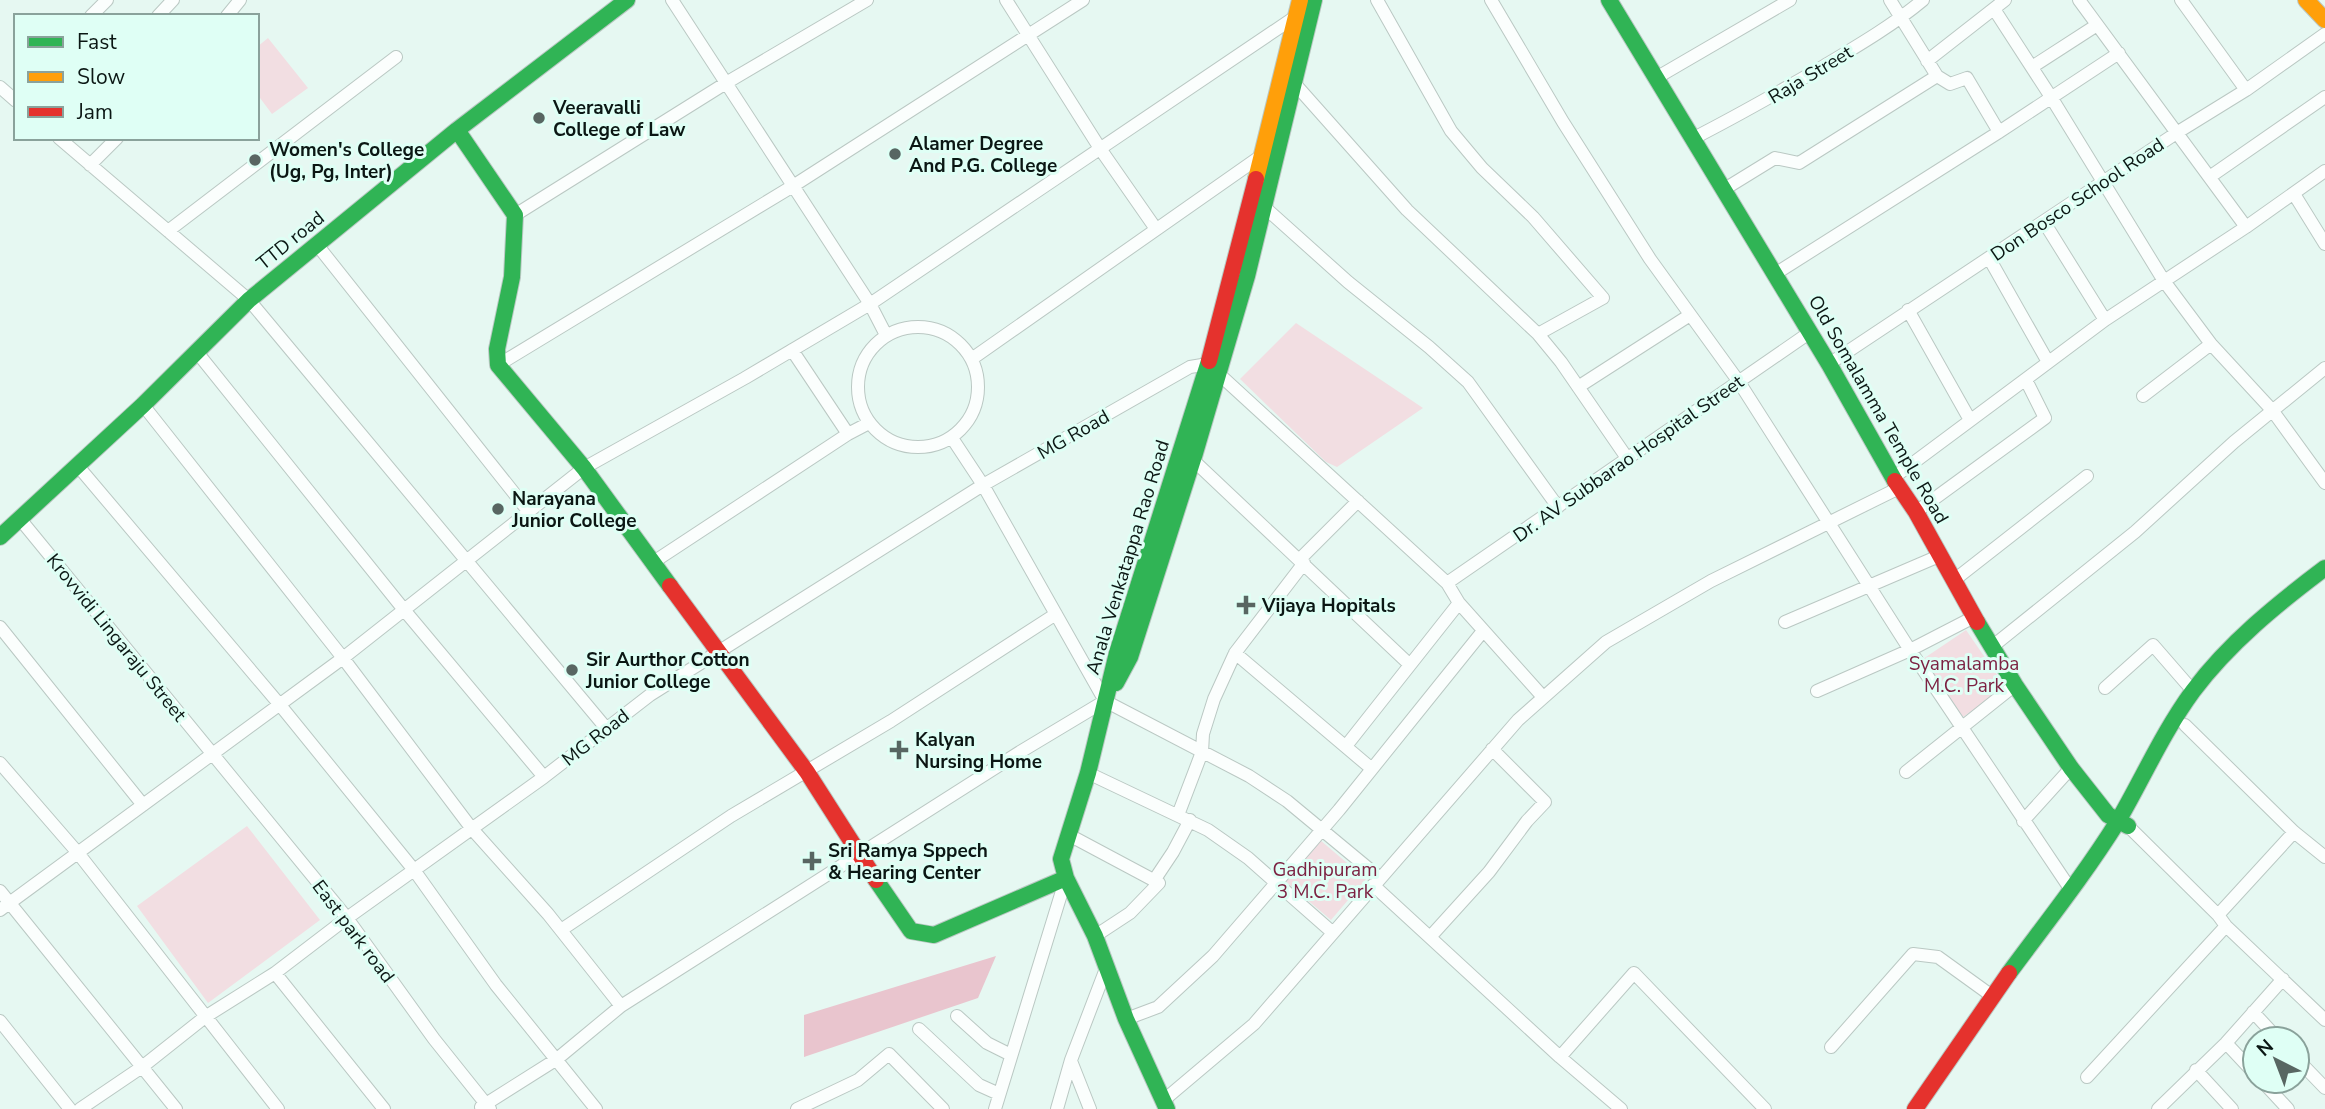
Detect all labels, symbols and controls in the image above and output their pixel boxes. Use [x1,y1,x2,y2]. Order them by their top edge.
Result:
legend [14,14,259,140]
text: Fast [77,28,117,56]
street label: Raja Street [1764,39,1858,110]
text: Slow [77,63,126,91]
place label: Veeravalli College of Law [552,95,686,143]
text: Jam [76,98,113,126]
marker: Veeravalli College of Law [531,110,547,126]
place label: Alamer Degree And P.G. College [909,131,1057,179]
street label: Don Bosco School Road [1986,132,2169,268]
place label: Women's College (Ug, Pg, Inter) [269,137,424,185]
marker: Alamer Degree And P.G. College [887,146,903,162]
marker: Women's College (Ug, Pg, Inter) [247,152,263,168]
street label: TTD road [251,205,330,276]
street label: Old Somalamma Temple Road [1802,290,1954,529]
street label: Dr. AV Subbarao Hospital Street [1508,369,1749,549]
street label: MG Road [1033,404,1114,466]
street label: Anala Venkatappa Rao Road [1080,437,1176,678]
place label: Narayana Junior College [511,486,637,534]
marker: Narayana Junior College [490,501,506,517]
street label: Krovvidi Lingaraju Street [40,548,192,727]
place label: Vijaya Hopitals [1261,593,1396,619]
marker: Vijaya Hopitals [1236,595,1256,615]
place label: Sir Aurthor Cotton Junior College [585,647,750,695]
park label: Syamalamba M.C. Park [1909,651,2019,699]
marker: Sir Aurthor Cotton Junior College [564,662,580,678]
street label: MG Road [556,703,635,772]
place label: Kalyan Nursing Home [915,727,1042,775]
marker: Kalyan Nursing Home [889,740,909,760]
place label: Sri Ramya Sppech & Hearing Center [828,838,988,886]
marker: Sri Ramya Sppech & Hearing Center [802,851,822,871]
park label: Gadhipuram 3 M.C. Park [1273,857,1377,905]
street label: East park road [306,875,400,988]
north arrow [2241,1025,2311,1095]
text: N [2251,1034,2279,1063]

